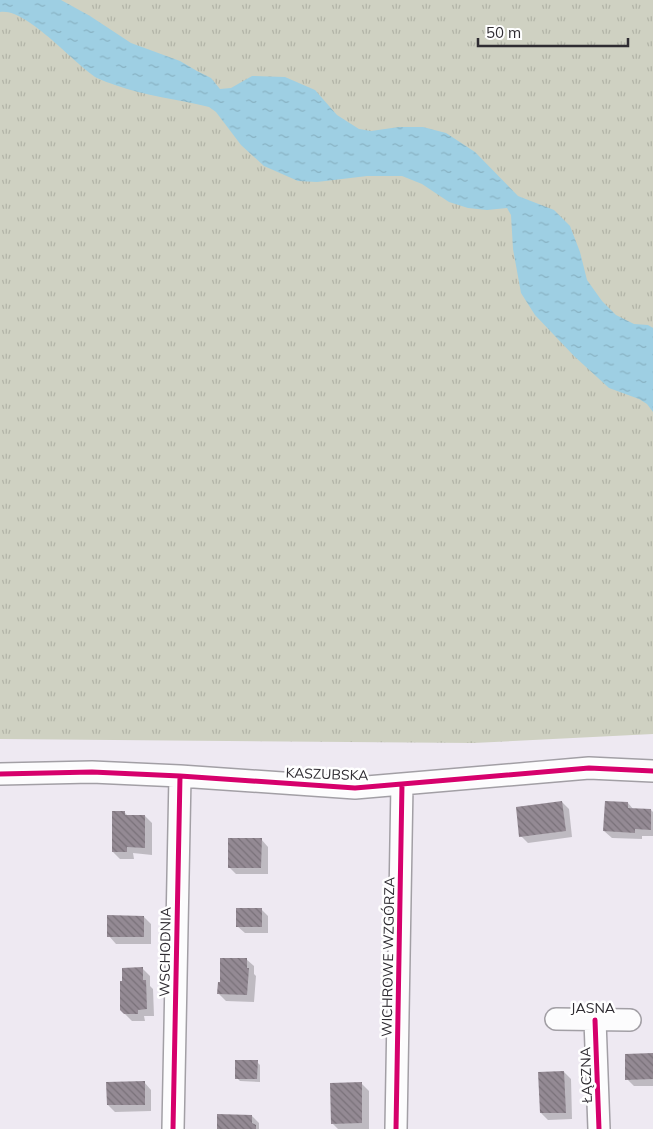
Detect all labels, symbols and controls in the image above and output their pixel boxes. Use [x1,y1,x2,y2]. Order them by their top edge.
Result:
scale bar [478,15,628,47]
text: 50 m [486,23,521,42]
street label: KASZUBSKA [285,764,369,784]
street label: WICHROWE WZGÓRZA [378,876,398,1037]
street label: WSCHODNIA [155,906,175,997]
street label: JASNA [571,999,616,1017]
street label: ŁĄCZNA [576,1046,596,1104]

